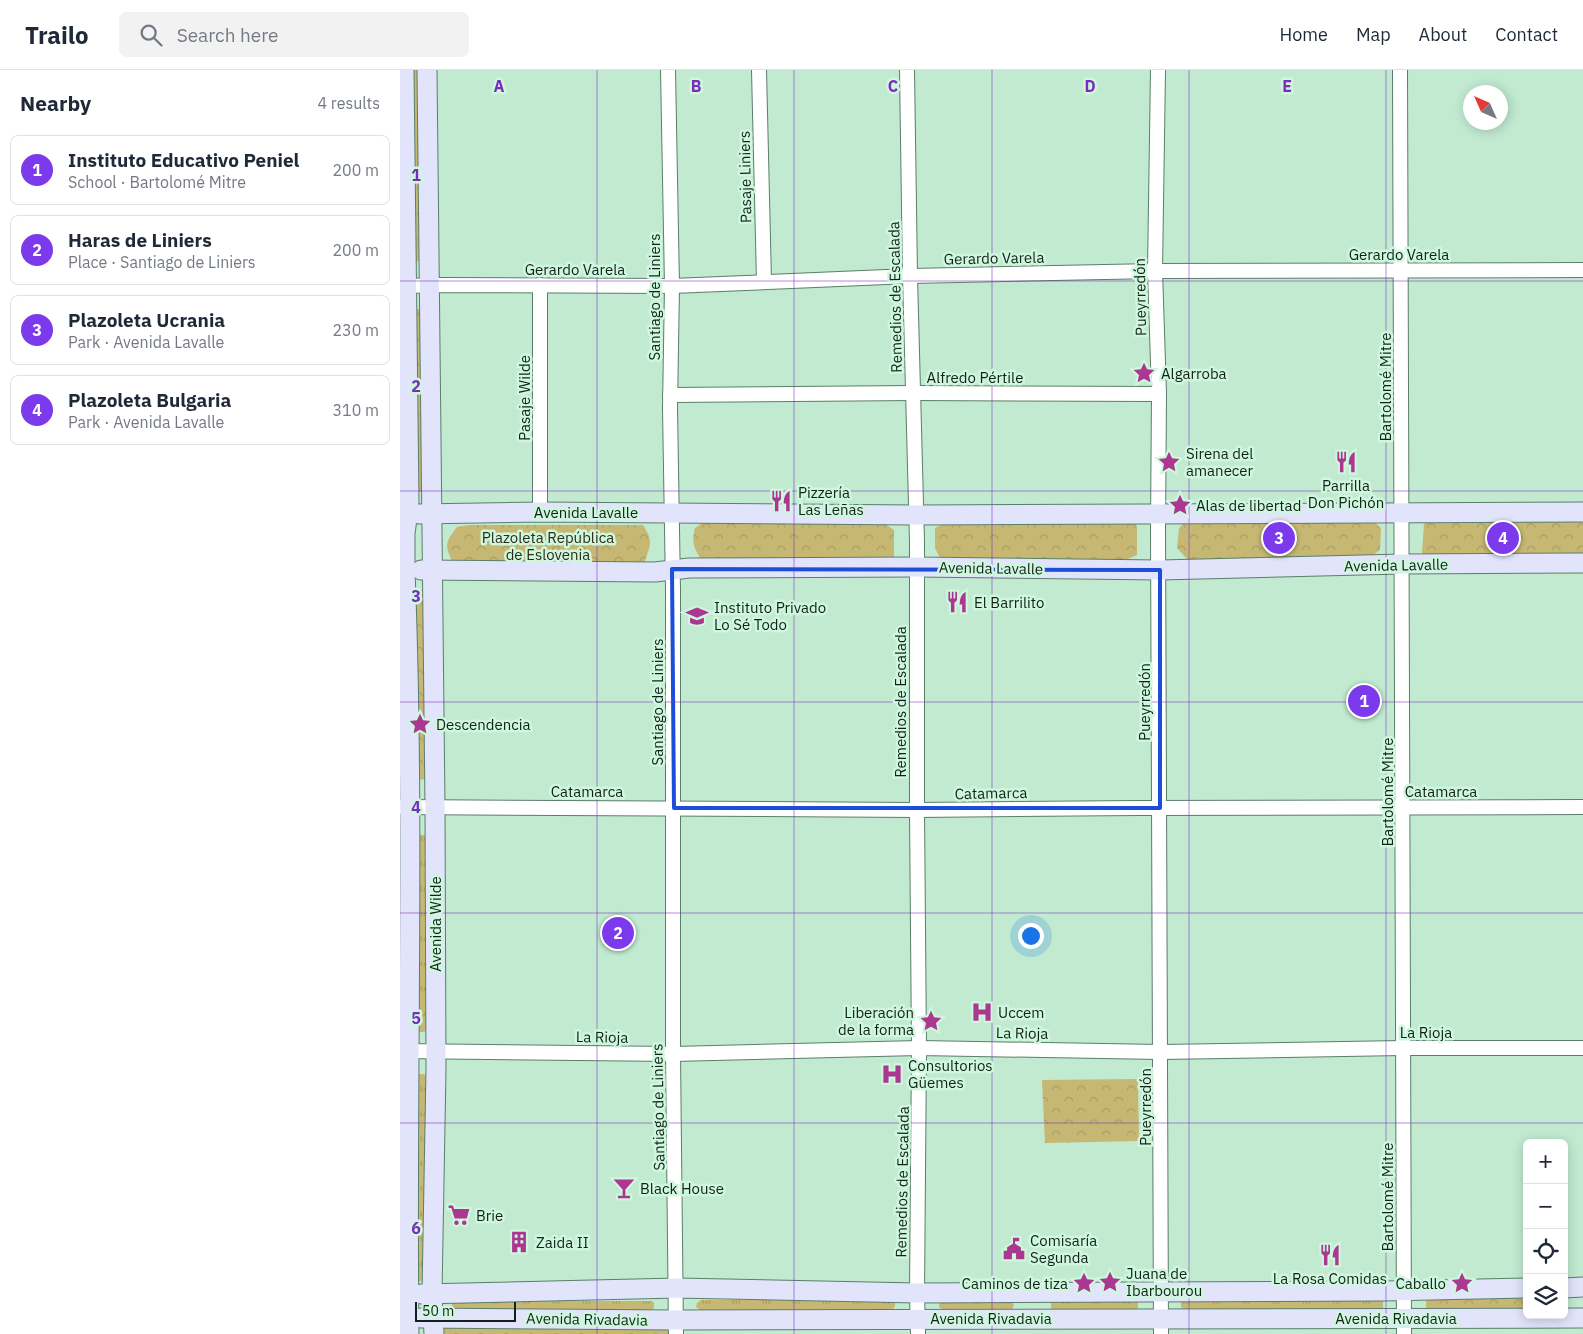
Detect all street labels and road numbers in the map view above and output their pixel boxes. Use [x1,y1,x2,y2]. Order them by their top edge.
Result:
street label: Pasaje Liniers [735,131,755,223]
street label: Remedios de Escalada [884,221,906,373]
street label: Santiago de Liniers [645,233,664,361]
street label: Gerardo Varela [1349,245,1449,264]
street label: Gerardo Varela [944,248,1044,268]
street label: Pueyrredón [1130,258,1150,336]
street label: Gerardo Varela [525,260,625,279]
street label: Bartolomé Mitre [1376,332,1395,442]
street label: Pasaje Wilde [515,355,534,441]
street label: Alfredo Pértile [927,368,1023,387]
street label: Avenida Lavalle [534,503,638,522]
street label: Avenida Lavalle [1344,555,1448,575]
street label: Avenida Lavalle [939,558,1043,578]
street label: Remedios de Escalada [891,626,910,778]
street label: Santiago de Liniers [648,638,667,766]
street label: Pueyrredón [1135,663,1154,741]
street label: Bartolomé Mitre [1378,737,1397,847]
street label: Catamarca [551,782,623,801]
street label: Catamarca [1405,782,1477,801]
street label: Catamarca [954,783,1028,803]
street label: Avenida Wilde [426,876,445,972]
street label: La Rioja [996,1023,1048,1043]
street label: La Rioja [1400,1023,1452,1042]
street label: La Rioja [576,1027,628,1047]
street label: Santiago de Liniers [647,1043,669,1171]
street label: Pueyrredón [1136,1068,1155,1146]
street label: Remedios de Escalada [891,1106,913,1258]
street label: Bartolomé Mitre [1378,1142,1397,1252]
street label: Avenida Rivadavia [526,1308,648,1330]
street label: Avenida Rivadavia [930,1309,1052,1328]
street label: Avenida Rivadavia [1335,1309,1457,1328]

